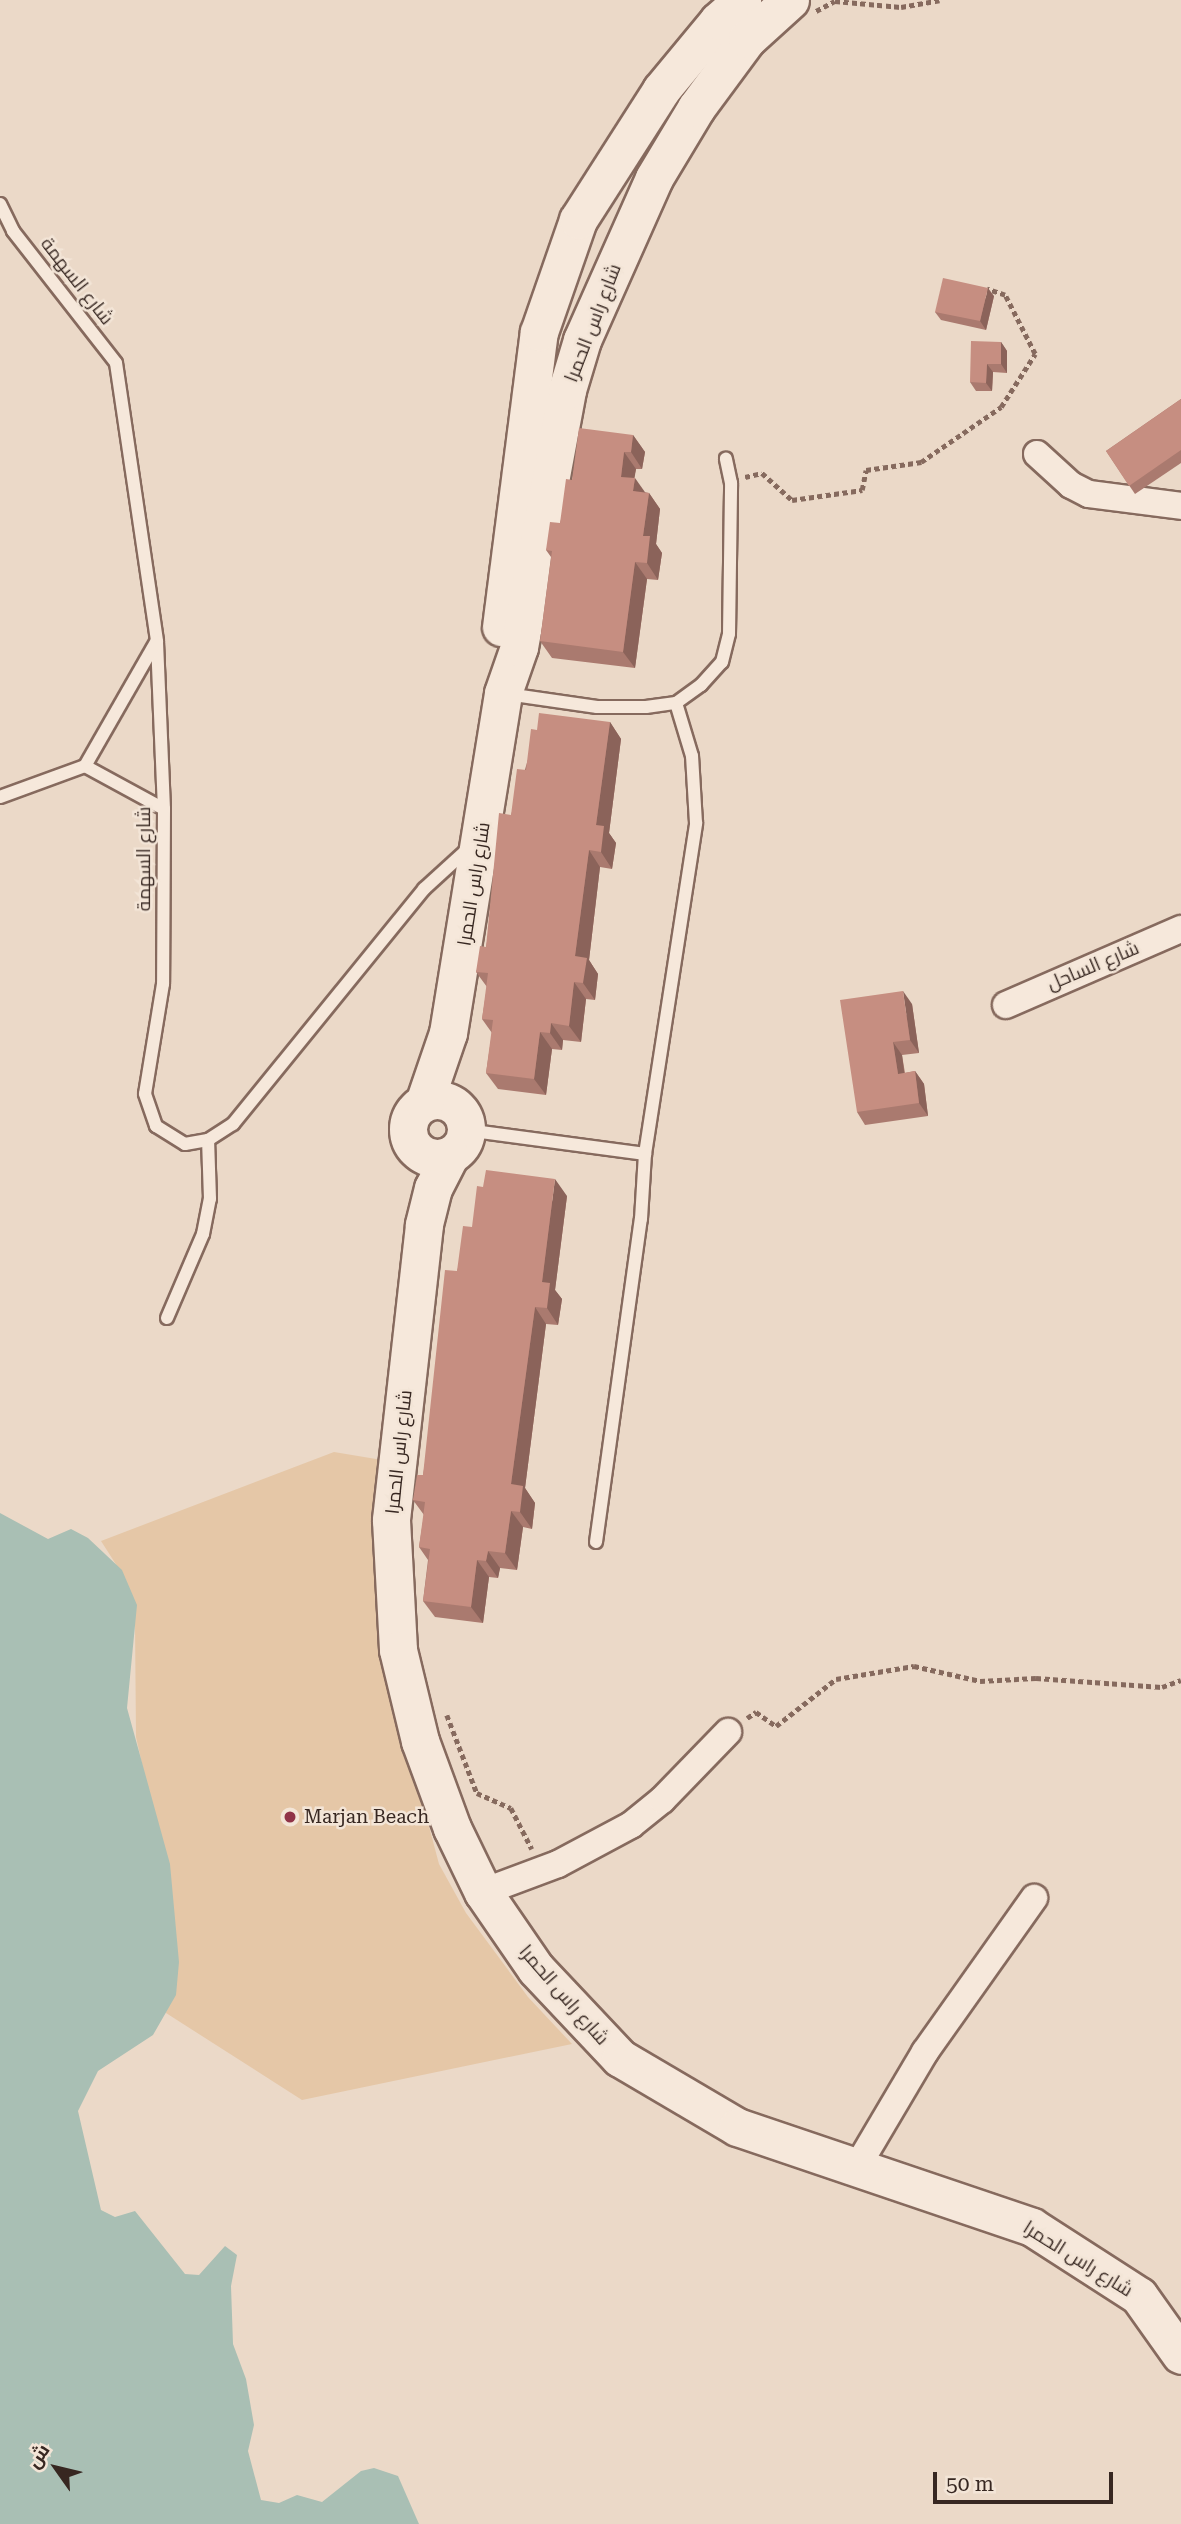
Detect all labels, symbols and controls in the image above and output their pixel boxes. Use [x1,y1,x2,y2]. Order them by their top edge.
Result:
street label: شارع السهمة [36,233,118,329]
street label: شارع راس الحمرا [560,261,626,385]
street label: شارع السهمة [133,807,155,911]
street label: شارع راس الحمرا [453,821,495,947]
street label: شارع الساحل [1044,936,1142,996]
street label: شارع راس الحمرا [381,1389,417,1515]
place label: Marjan Beach [304,1806,429,1828]
marker: Marjan Beach [282,1809,298,1825]
street label: شارع راس الحمرا [514,1940,614,2050]
street label: شارع راس الحمرا [1019,2216,1137,2302]
north arrow [21,2433,91,2503]
text: ش [22,2439,55,2473]
scale bar [936,2458,1116,2502]
text: 50 m [946,2472,994,2496]

